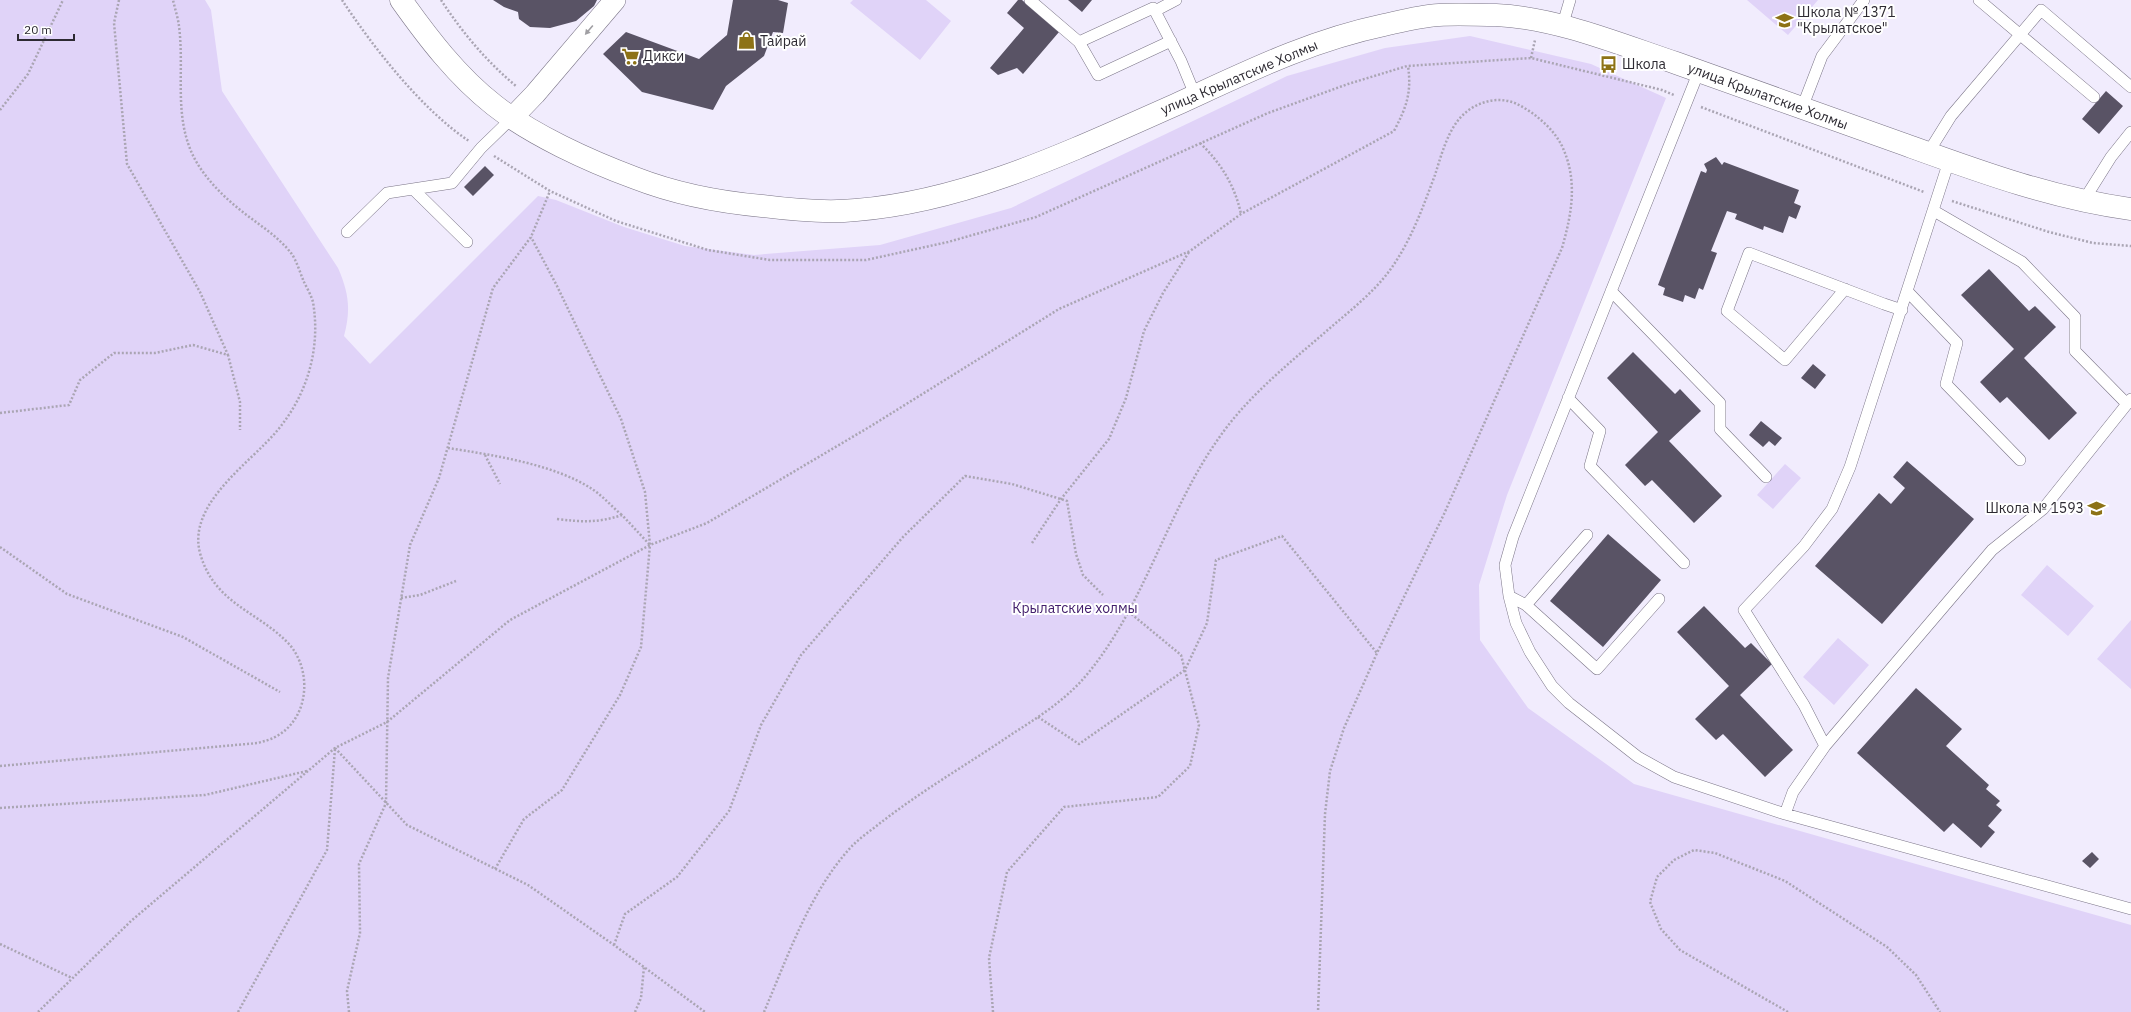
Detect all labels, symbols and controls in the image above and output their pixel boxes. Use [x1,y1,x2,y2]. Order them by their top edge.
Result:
place label: Школа № 1371 "Крылатское" [1797,3,1896,37]
school or university icon: Школа № 1371 "Крылатское" [1774,10,1794,30]
scale bar [18,16,74,42]
text: 20 m [24,22,52,37]
one-way arrow [585,24,594,35]
shop icon: Тайрай [737,31,757,51]
place label: Тайрай [760,32,807,50]
street label: улица Крылатские Холмы [1158,36,1320,118]
supermarket icon: Дикси [620,46,640,66]
place label: Дикси [643,47,684,65]
bus stop icon: Школа [1599,54,1619,74]
place label: Школа [1622,55,1667,73]
street label: улица Крылатские Холмы [1685,59,1851,133]
school or university icon: Школа № 1593 [2087,498,2107,518]
place label: Школа № 1593 [1985,499,2084,517]
park label: Крылатские холмы [1012,599,1138,617]

